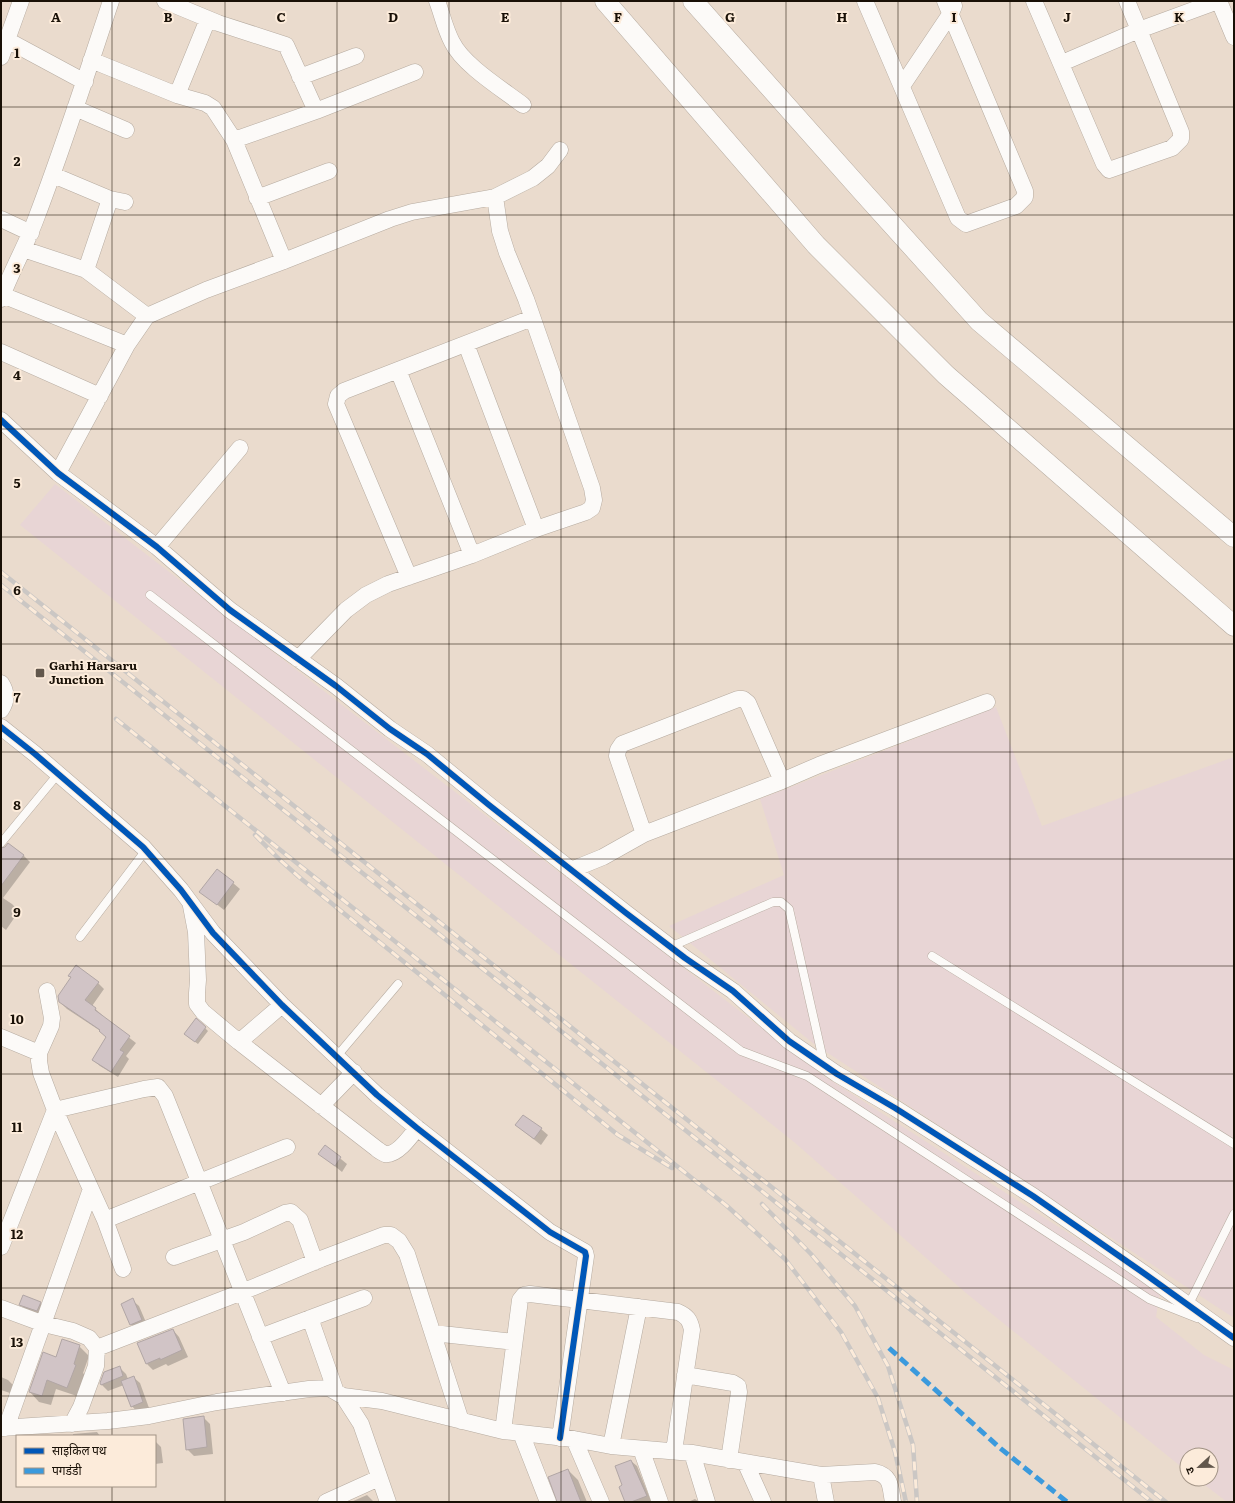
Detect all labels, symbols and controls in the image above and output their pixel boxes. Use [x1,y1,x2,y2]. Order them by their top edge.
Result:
text: A [51,7,61,26]
text: B [164,7,173,26]
text: C [276,7,286,26]
text: D [388,7,398,26]
text: E [501,7,510,26]
text: F [614,7,622,26]
text: G [725,7,735,26]
text: H [837,7,848,26]
text: I [951,7,957,26]
text: J [1063,7,1071,26]
text: K [1174,7,1185,26]
text: 1 [14,43,20,62]
text: 2 [14,151,21,170]
text: 3 [13,258,21,277]
text: 4 [13,365,21,384]
text: 5 [13,473,21,492]
text: 6 [13,580,21,599]
place label: Garhi Harsaru Junction [49,656,137,688]
marker: Garhi Harsaru Junction [34,667,46,679]
text: 7 [13,687,21,706]
text: 8 [13,795,21,814]
text: 9 [13,902,21,921]
text: 10 [10,1009,24,1028]
text: 11 [12,1117,23,1136]
text: 12 [11,1224,23,1243]
text: 13 [11,1332,23,1351]
legend [16,1435,156,1487]
text: साइकिल पथ [52,1441,107,1459]
north arrow [1179,1447,1219,1487]
text: पगडंडी [52,1461,82,1479]
text: उ [1180,1465,1197,1477]

